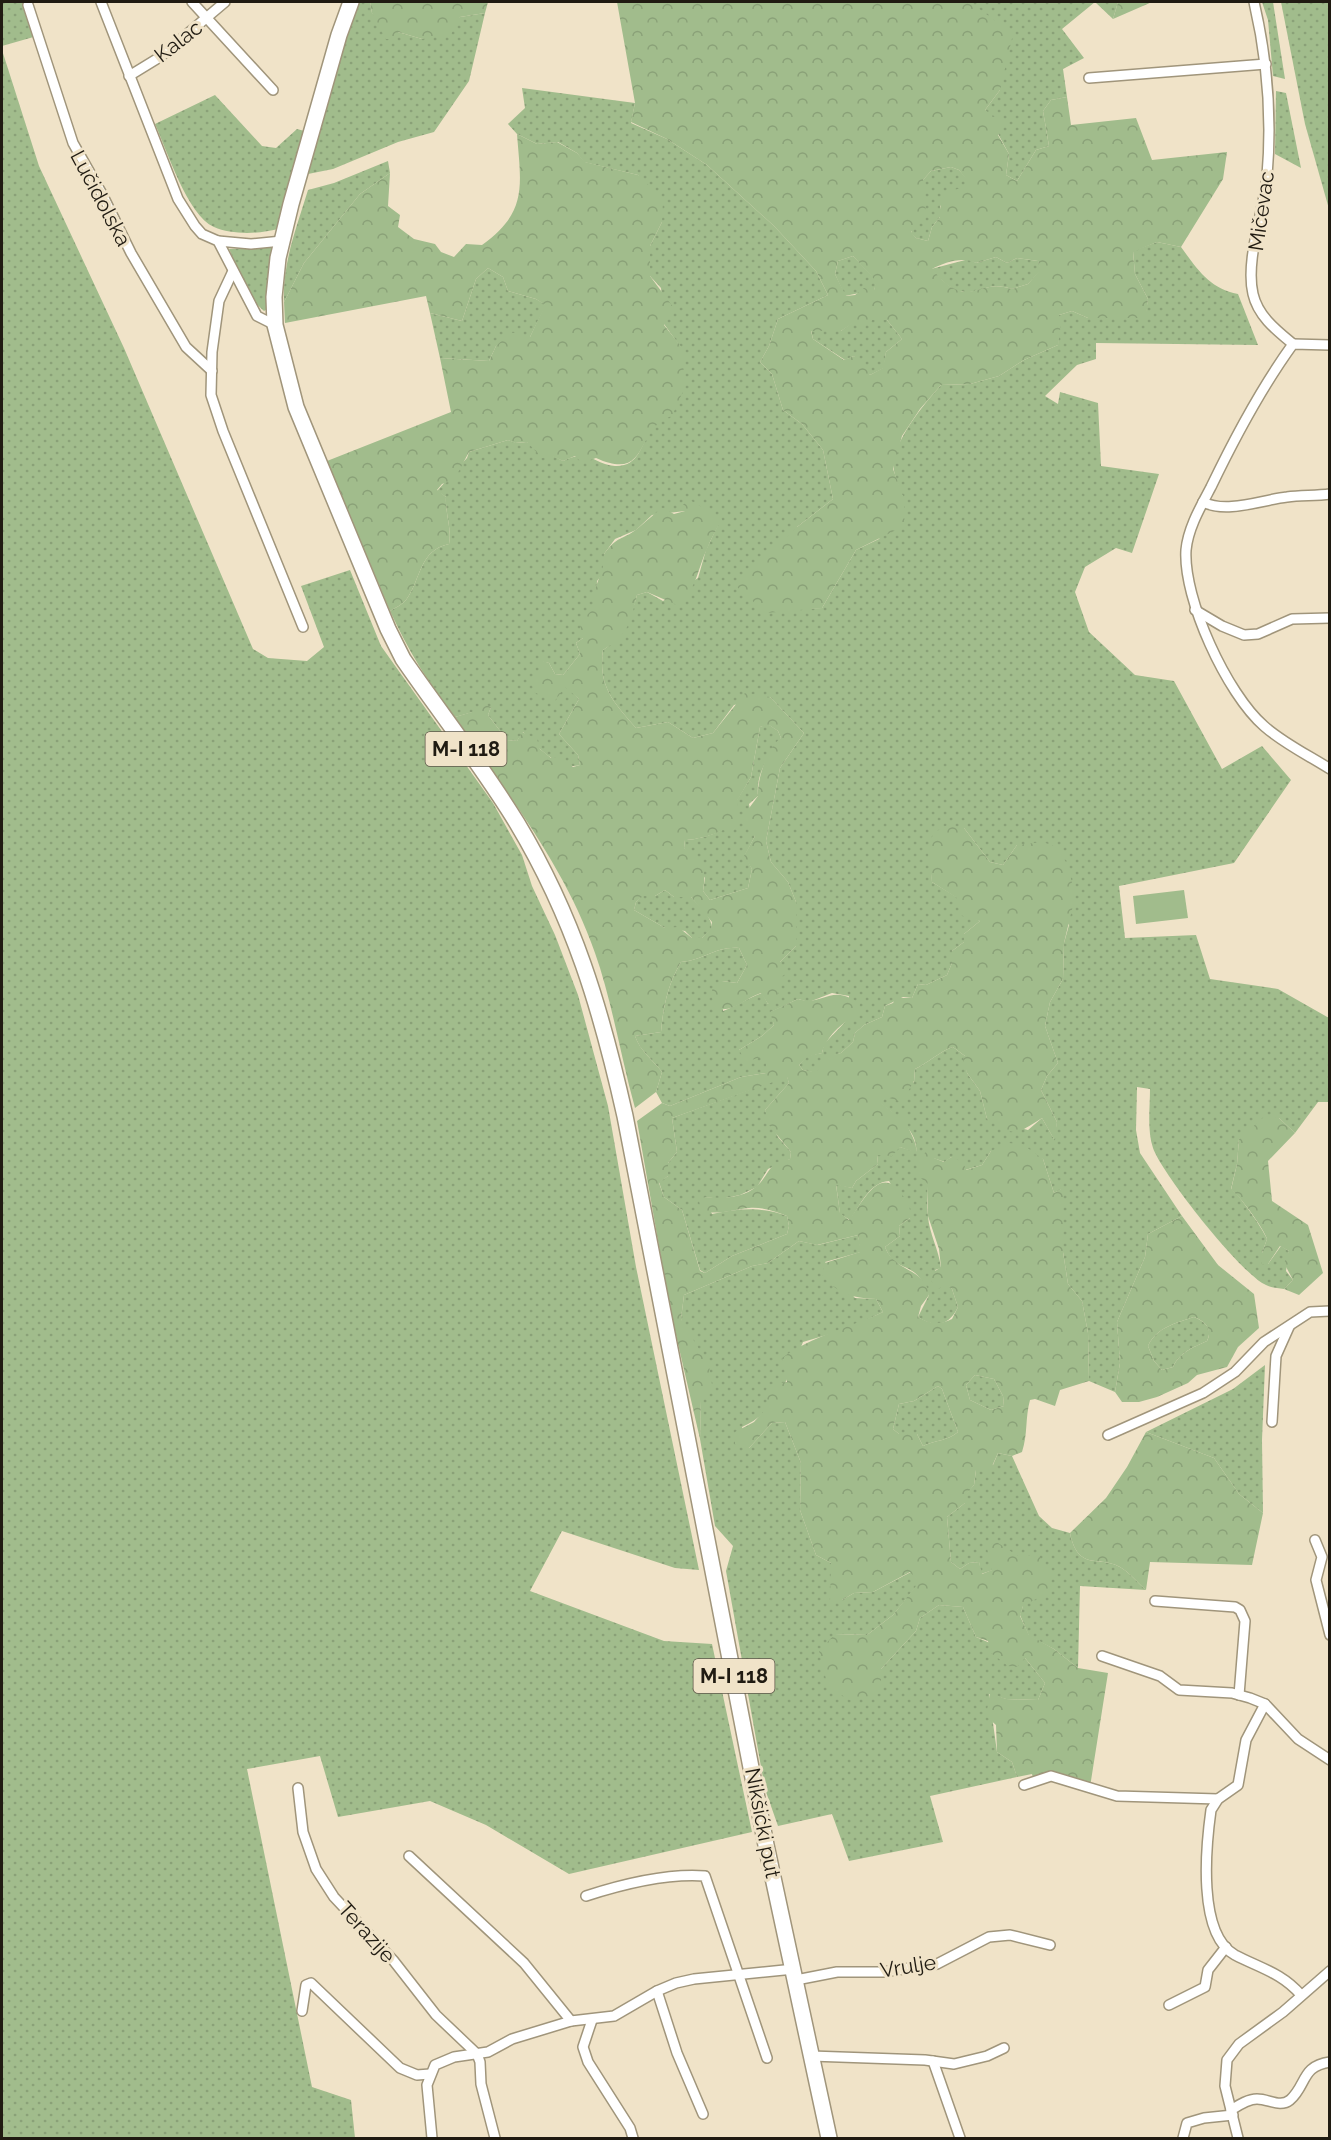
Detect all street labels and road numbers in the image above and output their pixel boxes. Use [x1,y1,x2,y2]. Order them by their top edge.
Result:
street label: Kalac [149,15,207,67]
street label: Lučidolska [65,146,137,250]
street label: Mičevac [1243,169,1279,253]
road number: M-I 118 [426,732,506,766]
road number: M-I 118 [694,1659,774,1693]
street label: Nikšićki put [740,1766,786,1880]
street label: Terazije [333,1896,401,1968]
street label: Vrulje [878,1949,938,1983]

